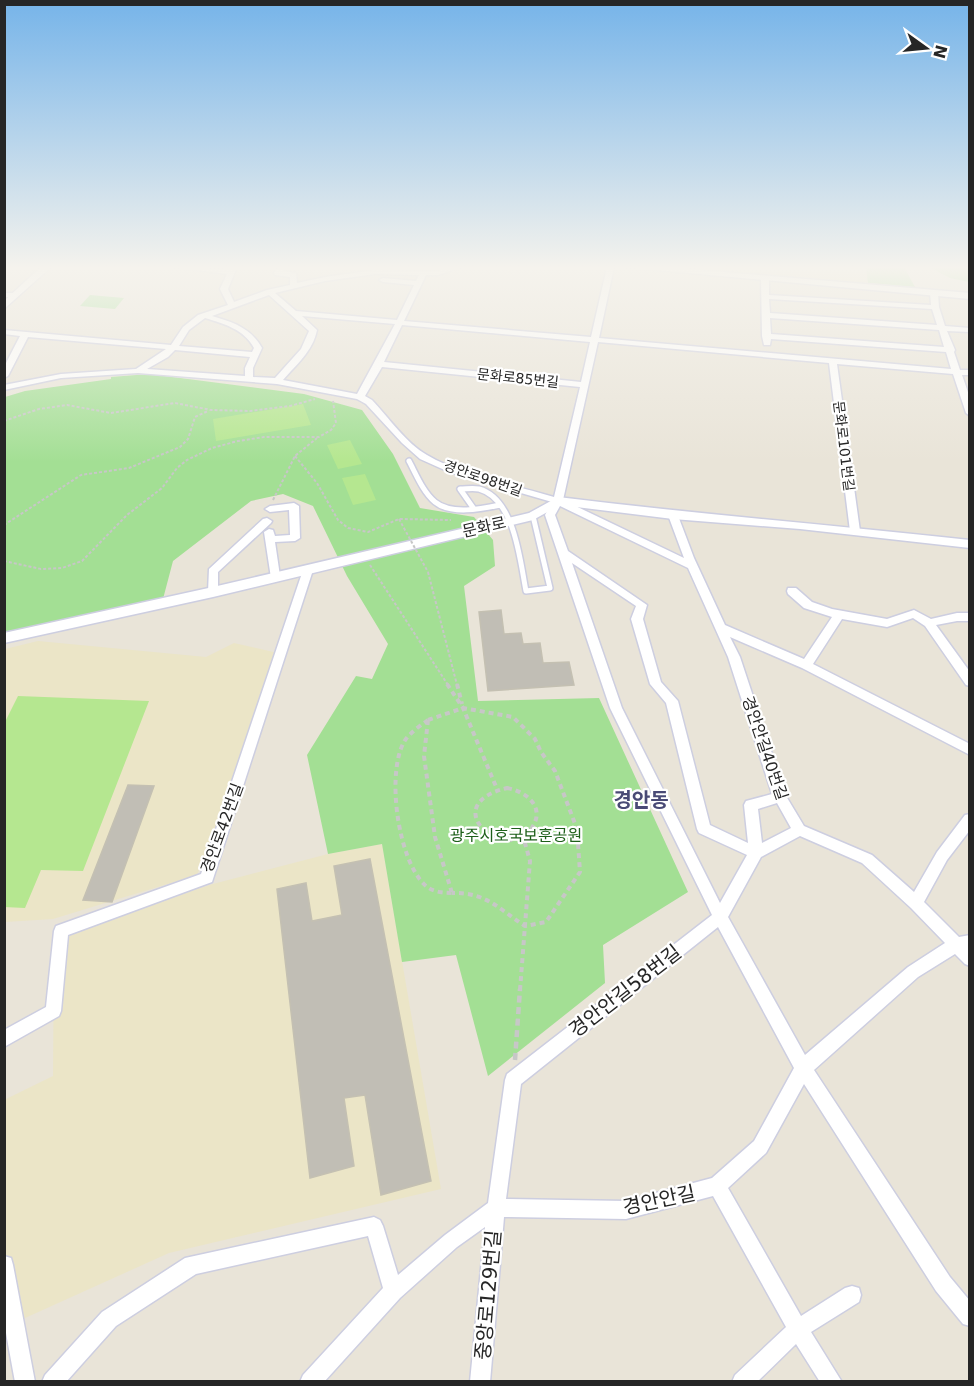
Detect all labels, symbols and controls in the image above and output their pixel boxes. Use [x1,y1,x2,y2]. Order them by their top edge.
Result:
north arrow [896,18,956,78]
text: N [929,43,951,61]
street label: 문화로85번길 [476,366,560,390]
street label: 문화로101번길 [831,400,857,492]
street label: 경안로98번길 [442,457,524,499]
street label: 문화로 [460,513,508,541]
street label: 경안안길40번길 [738,694,792,802]
street label: 경안로42번길 [197,781,247,875]
district label: 경안동 [613,788,669,812]
park label: 광주시호국보훈공원 [450,826,582,845]
street label: 경안안길58번길 [564,940,686,1042]
street label: 경안안길 [621,1181,697,1219]
street label: 중앙로129번길 [470,1229,506,1361]

